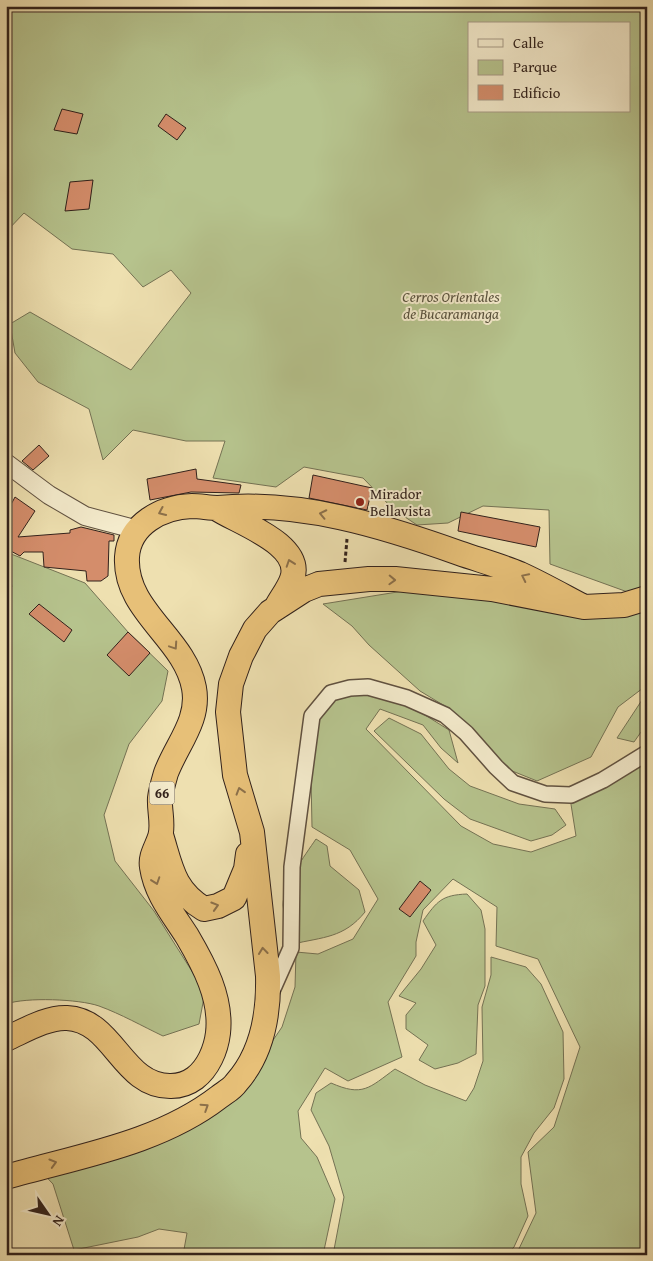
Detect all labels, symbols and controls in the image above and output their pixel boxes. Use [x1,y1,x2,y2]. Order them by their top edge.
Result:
legend [468,22,630,112]
text: Calle [513,32,544,53]
text: Parque [513,56,557,77]
text: Edificio [513,82,561,103]
park label: Cerros Orientales de Bucaramanga [402,286,500,324]
place label: Mirador Bellavista [370,483,431,521]
marker: Mirador Bellavista [354,496,366,508]
one-way arrow [158,506,167,517]
one-way arrow [318,509,327,520]
one-way arrow [286,560,296,568]
one-way arrow [521,573,530,583]
one-way arrow [388,574,396,585]
one-way arrow [168,640,177,649]
road number: 66 [150,781,174,804]
one-way arrow [235,787,245,795]
one-way arrow [150,876,160,885]
one-way arrow [211,902,219,912]
one-way arrow [258,947,269,955]
one-way arrow [199,1104,208,1114]
one-way arrow [48,1159,57,1169]
north arrow [22,1188,72,1238]
text: N [48,1212,70,1231]

